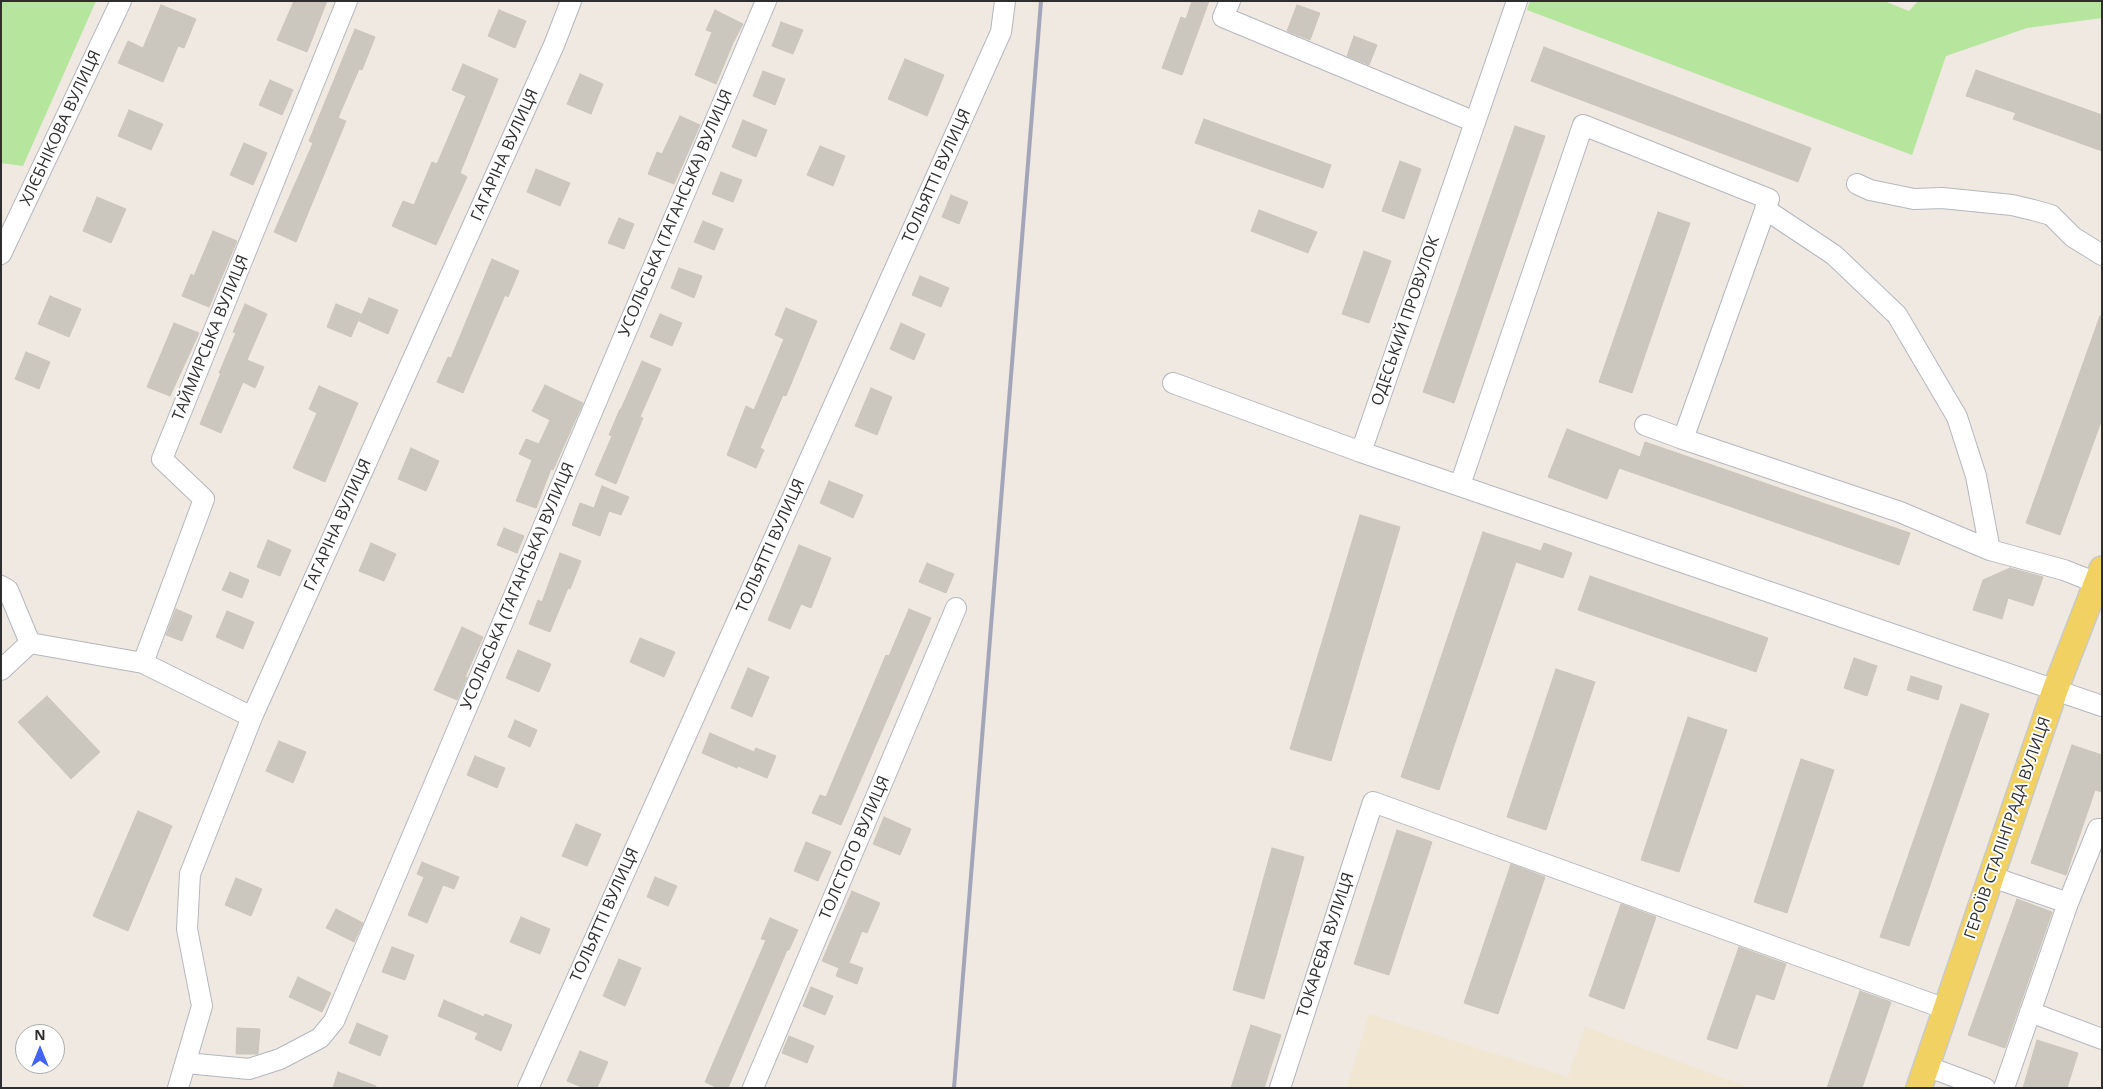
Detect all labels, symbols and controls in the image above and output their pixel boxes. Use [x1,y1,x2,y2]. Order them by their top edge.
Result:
street label: ХЛЄБНІКОВА ВУЛИЦЯ [17,47,105,209]
street label: ГАГАРІНА ВУЛИЦЯ [467,86,543,224]
street label: УСОЛЬСЬКА (ТАГАНСЬКА) ВУЛИЦЯ [615,87,737,339]
street label: ТОЛЬЯТТІ ВУЛИЦЯ [899,106,975,246]
street label: ОДЕСЬКИЙ ПРОВУЛОК [1368,234,1444,408]
street label: ТАЙМИРСЬКА ВУЛИЦЯ [169,252,253,424]
street label: ГАГАРІНА ВУЛИЦЯ [300,456,376,594]
street label: УСОЛЬСЬКА (ТАГАНСЬКА) ВУЛИЦЯ [457,460,579,712]
street label: ТОЛЬЯТТІ ВУЛИЦЯ [733,476,809,616]
street label: ГЕРОЇВ СТАЛІНГРАДА ВУЛИЦЯ [1961,714,2055,942]
street label: ТОЛСТОГО ВУЛИЦЯ [816,773,894,923]
street label: ТОЛЬЯТТІ ВУЛИЦЯ [567,845,643,985]
street label: ТОКАРЄВА ВУЛИЦЯ [1294,870,1358,1020]
north arrow [15,1024,65,1074]
text: N [34,1025,46,1044]

